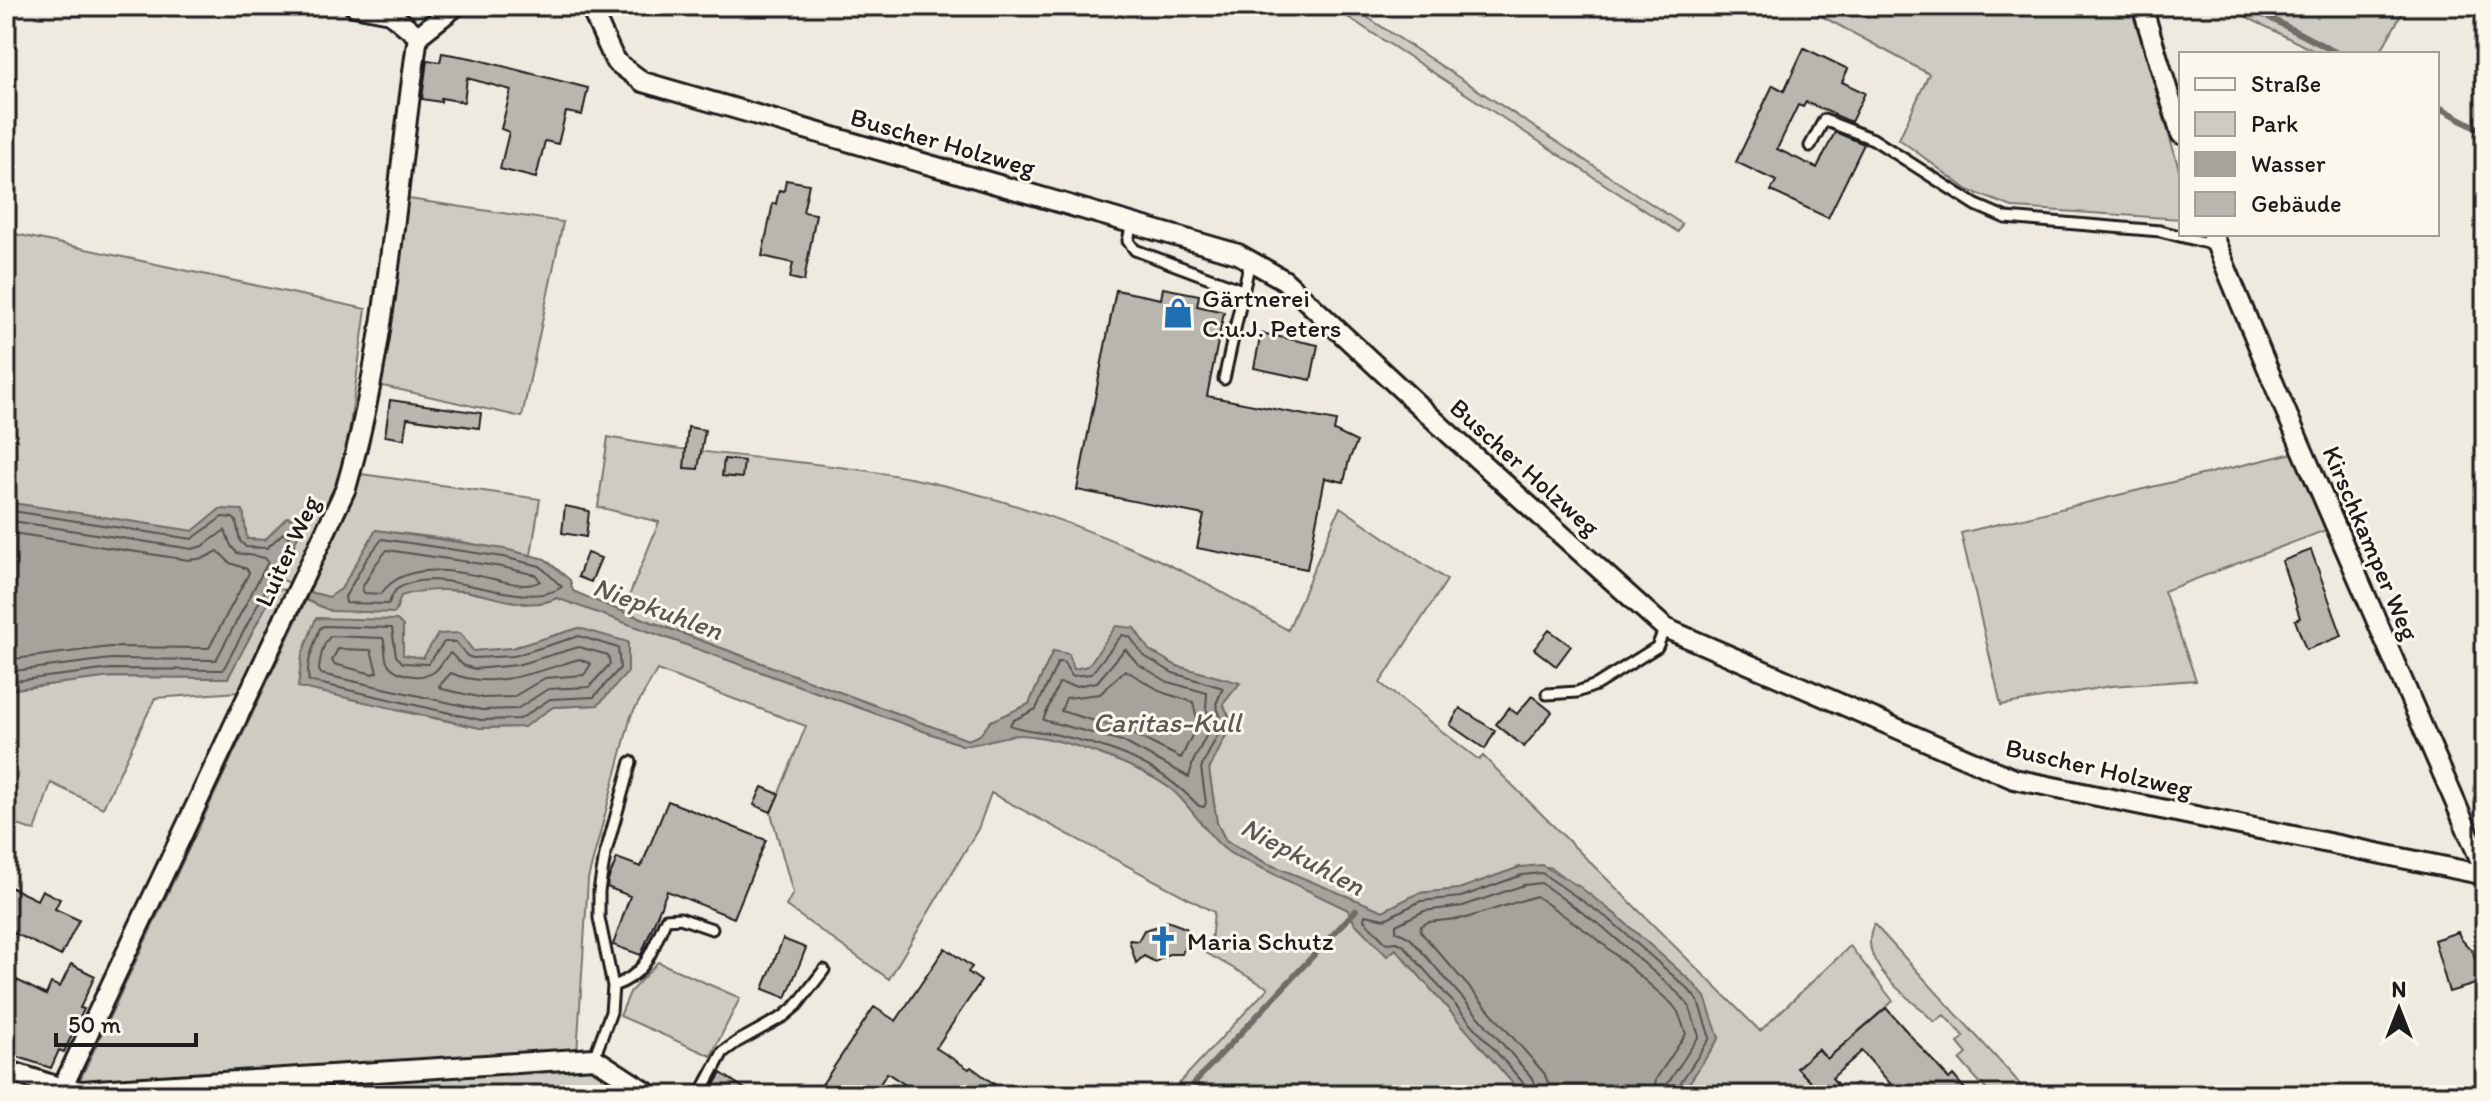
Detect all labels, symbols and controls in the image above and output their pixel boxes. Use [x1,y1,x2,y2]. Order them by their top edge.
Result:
legend [2179,52,2439,236]
text: Straße [2251,69,2321,98]
street label: Buscher Holzweg [847,100,1040,184]
text: Park [2251,109,2298,138]
text: Wasser [2251,149,2326,178]
text: Gebäude [2251,189,2342,218]
place label: Gärtnerei C.u.J. Peters [1202,282,1342,344]
shop icon: Gärtnerei C.u.J. Peters [1161,296,1195,330]
street label: Buscher Holzweg [1443,391,1607,543]
street label: Kirschkamper Weg [2316,441,2427,646]
street label: Luiter Weg [247,490,327,612]
water label: Niepkuhlen [589,569,727,647]
water label: Caritas-Kull [1093,705,1243,739]
street label: Buscher Holzweg [2002,731,2196,805]
water label: Niepkuhlen [1235,809,1371,903]
church icon: Maria Schutz [1146,924,1180,958]
place label: Maria Schutz [1187,925,1334,957]
north arrow [2359,969,2439,1049]
text: N [2392,976,2406,1003]
scale bar [56,997,196,1047]
text: 50 m [68,1010,121,1039]

